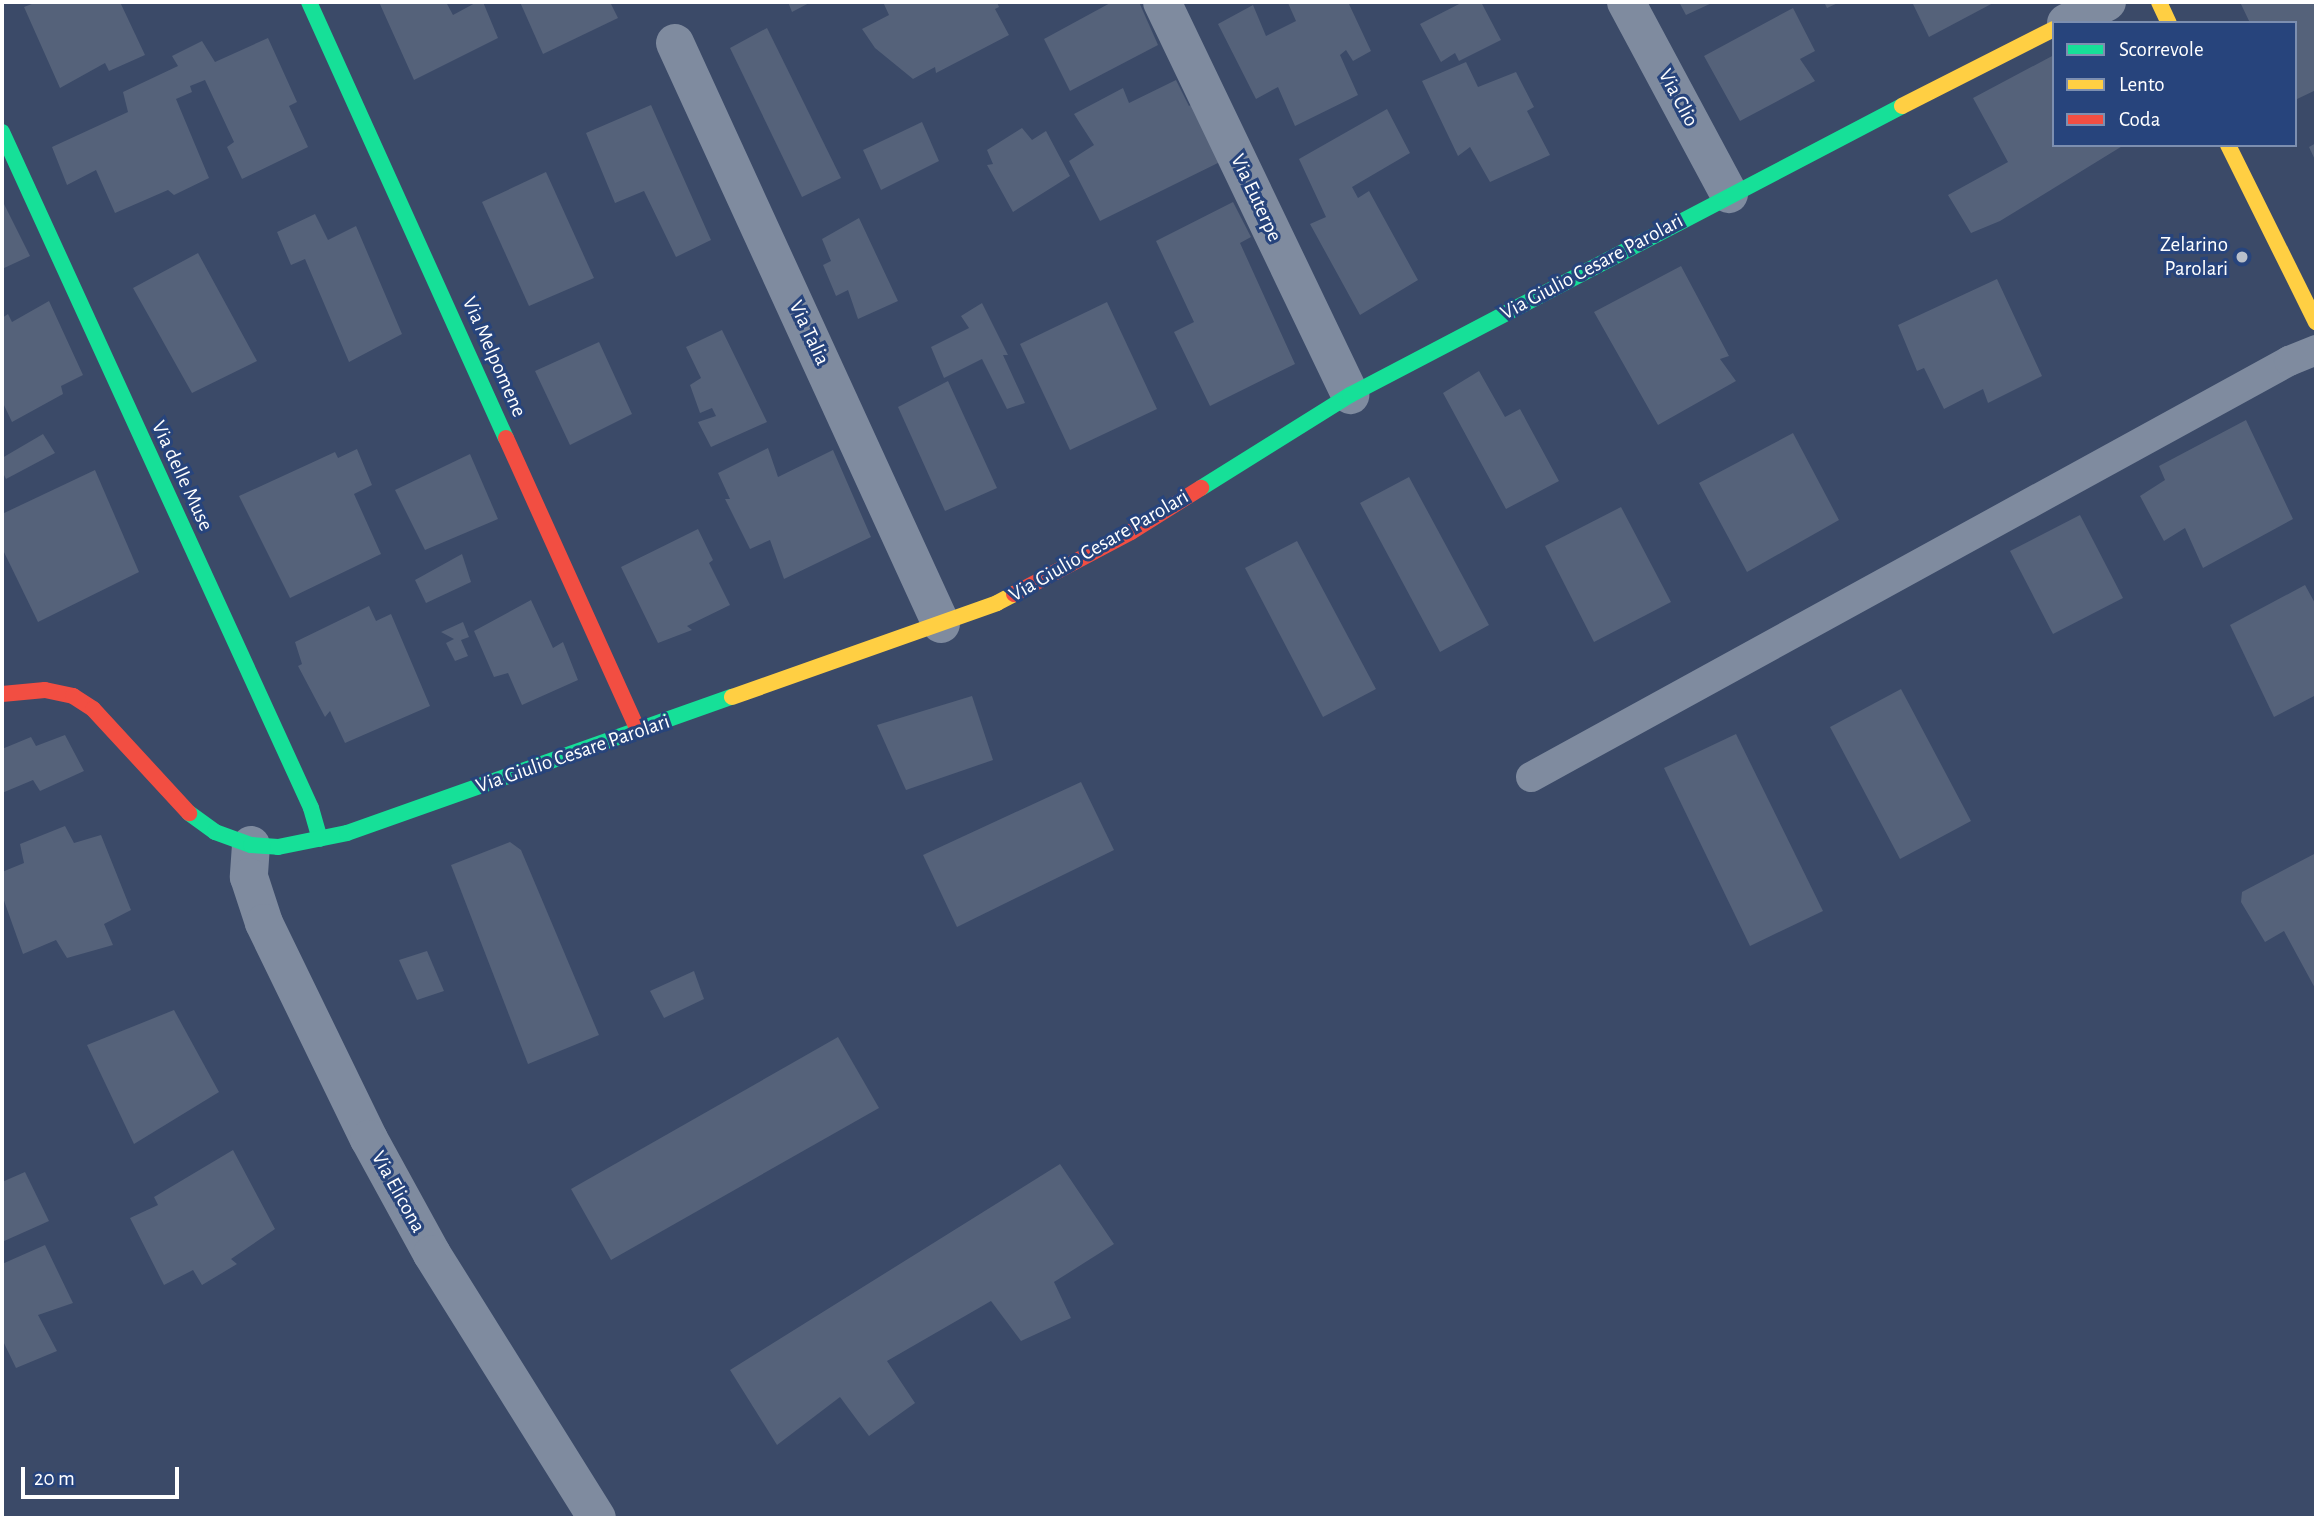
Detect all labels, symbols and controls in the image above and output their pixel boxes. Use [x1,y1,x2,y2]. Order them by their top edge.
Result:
legend [2052,21,2297,147]
text: Scorrevole [2119,39,2204,60]
street label: Via Clio [1652,65,1704,131]
text: Lento [2119,74,2165,95]
text: Coda [2119,109,2160,130]
street label: Via Euterpe [1225,150,1287,246]
street label: Via Giulio Cesare Parolari [1496,208,1688,326]
place label: Zelarino Parolari [2160,232,2228,282]
marker: Zelarino Parolari [2234,249,2250,265]
street label: Via Melpomene [456,293,532,421]
street label: Via Talia [783,297,835,369]
street label: Via delle Muse [146,417,218,535]
street label: Via Giulio Cesare Parolari [1005,484,1193,608]
street label: Via Giulio Cesare Parolari [473,709,673,799]
street label: Via Elicona [365,1147,431,1237]
scale bar [24,1454,182,1498]
text: 20 m [34,1468,75,1489]

